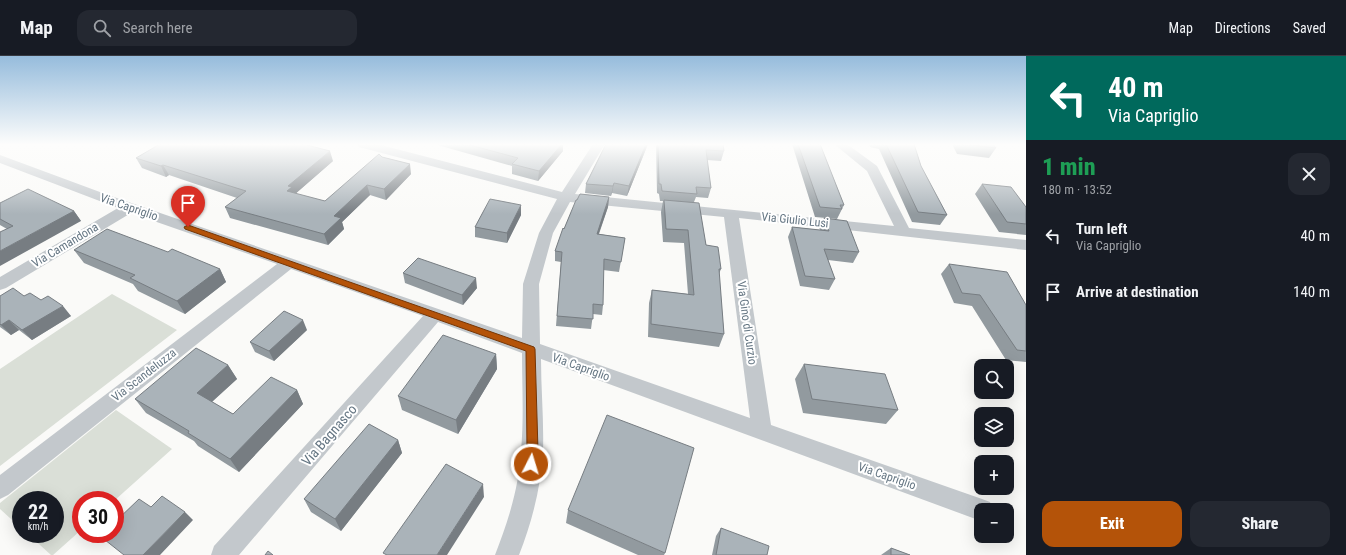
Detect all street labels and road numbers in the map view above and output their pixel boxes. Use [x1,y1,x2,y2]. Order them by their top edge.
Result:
street label: Via Capriglio [98,191,160,223]
street label: Via Giulio Lusi [761,210,829,230]
street label: Via Camandona [29,220,101,270]
street label: Via Gino di Curzio [734,280,760,366]
street label: Via Scandeluzza [109,345,179,404]
street label: Via Capriglio [550,350,612,384]
street label: Via Bagnasco [298,401,360,469]
street label: Via Capriglio [856,460,918,492]

